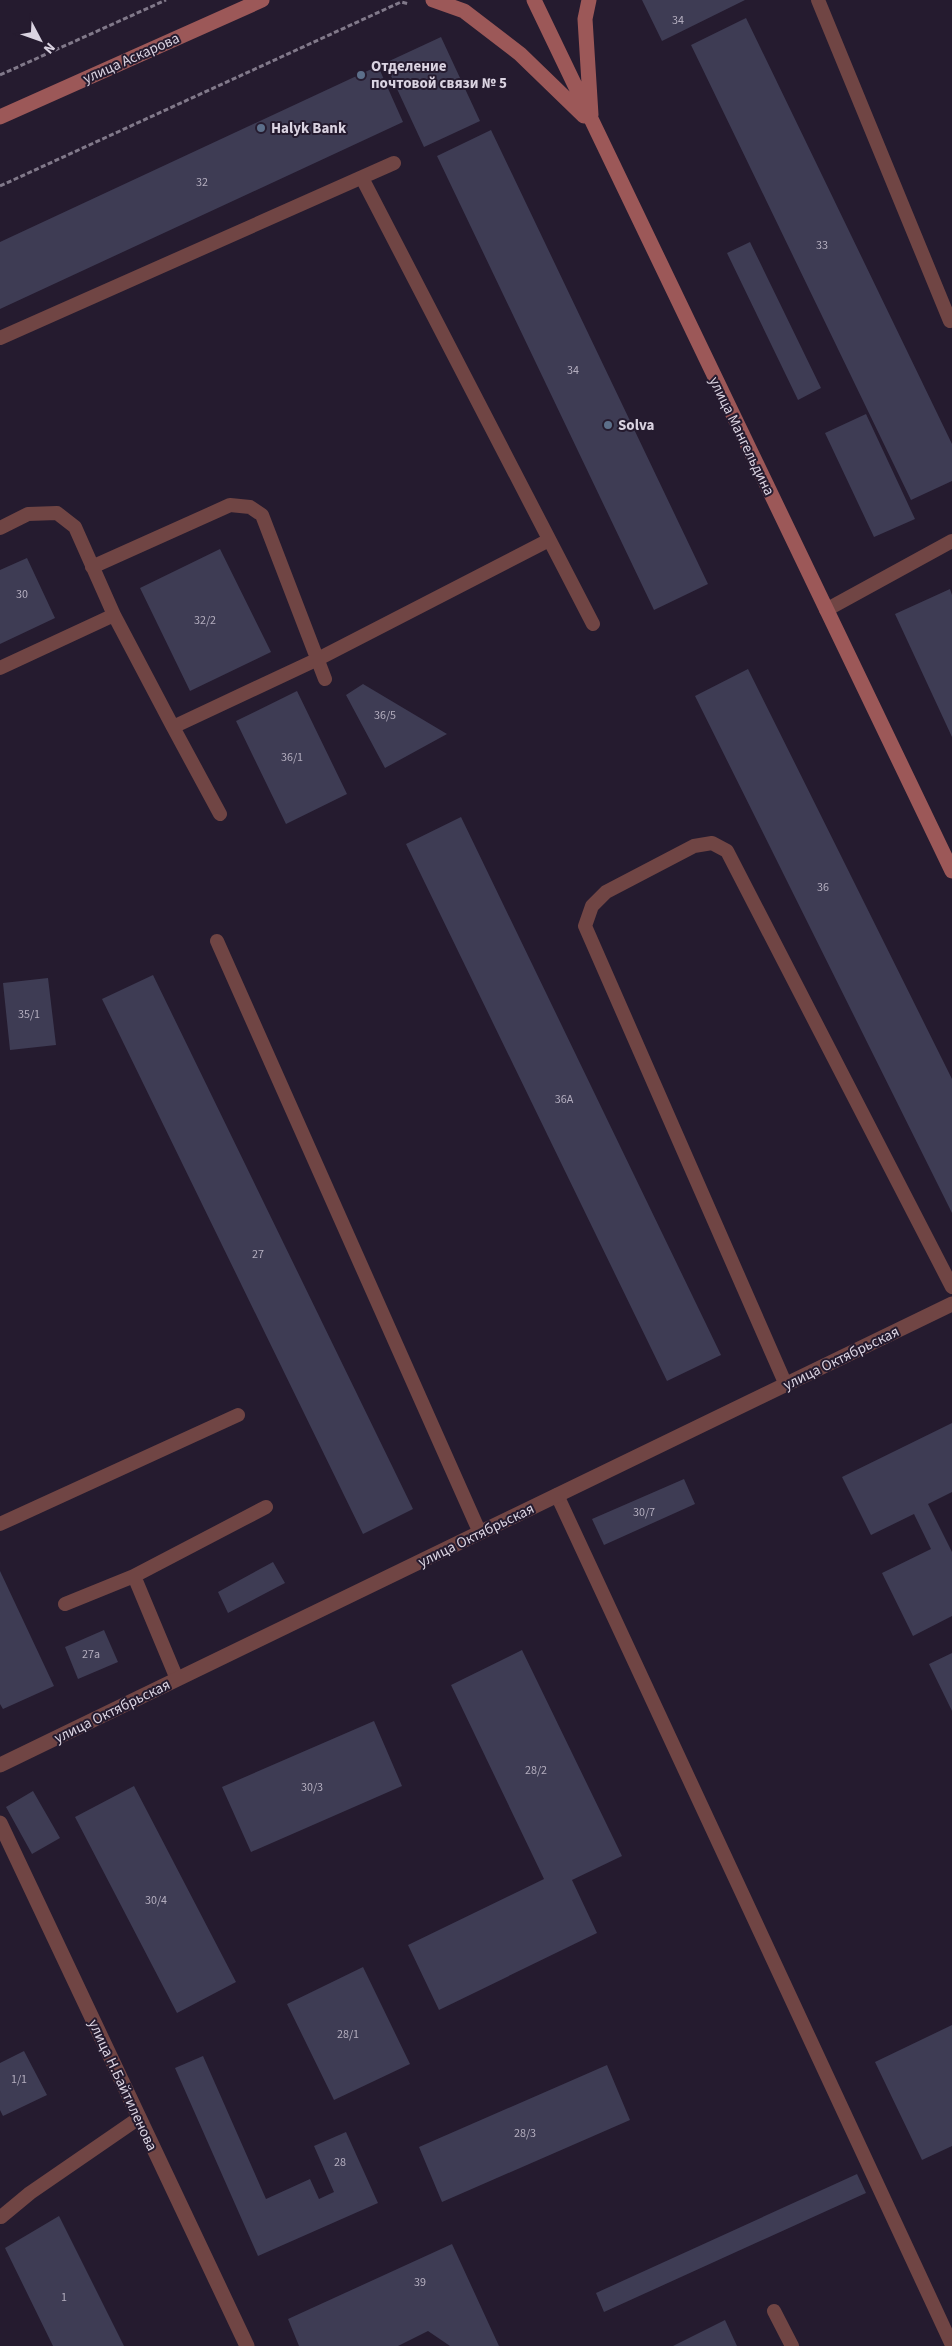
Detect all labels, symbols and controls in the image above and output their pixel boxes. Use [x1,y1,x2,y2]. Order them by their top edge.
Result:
house number: 34 [672,12,684,29]
north arrow [15,15,65,65]
street label: улица Аскарова [80,28,183,89]
text: N [38,38,60,58]
place label: Отделение почтовой связи № 5 [371,56,507,94]
marker: Отделение почтовой связи № 5 [355,69,367,81]
place label: Halyk Bank [271,118,347,139]
marker: Halyk Bank [255,122,267,134]
house number: 32 [196,174,208,191]
house number: 33 [816,237,828,254]
house number: 34 [567,362,579,379]
street label: улица Мангельдина [704,373,779,499]
place label: Solva [618,415,655,436]
marker: Solva [602,419,614,431]
house number: 30 [16,586,28,603]
house number: 32/2 [194,612,216,629]
house number: 36/5 [374,707,396,724]
house number: 36/1 [281,749,303,766]
house number: 36 [817,879,829,896]
house number: 35/1 [18,1006,40,1023]
house number: 36А [555,1091,574,1108]
house number: 27 [252,1246,264,1263]
street label: улица Октябрьская [780,1321,903,1396]
street label: улица Октябрьская [415,1498,538,1573]
house number: 30/7 [633,1504,655,1521]
house number: 27а [82,1646,100,1663]
street label: улица Октябрьская [51,1674,174,1749]
house number: 28/2 [525,1762,547,1779]
house number: 30/3 [301,1779,323,1796]
house number: 30/4 [145,1892,167,1909]
street label: улица Н.Байтиленова [83,2016,162,2154]
house number: 28/1 [337,2026,359,2043]
house number: 1/1 [11,2071,27,2088]
house number: 28/3 [514,2125,536,2142]
house number: 28 [334,2154,346,2171]
house number: 39 [414,2274,426,2291]
house number: 1 [61,2289,67,2306]

